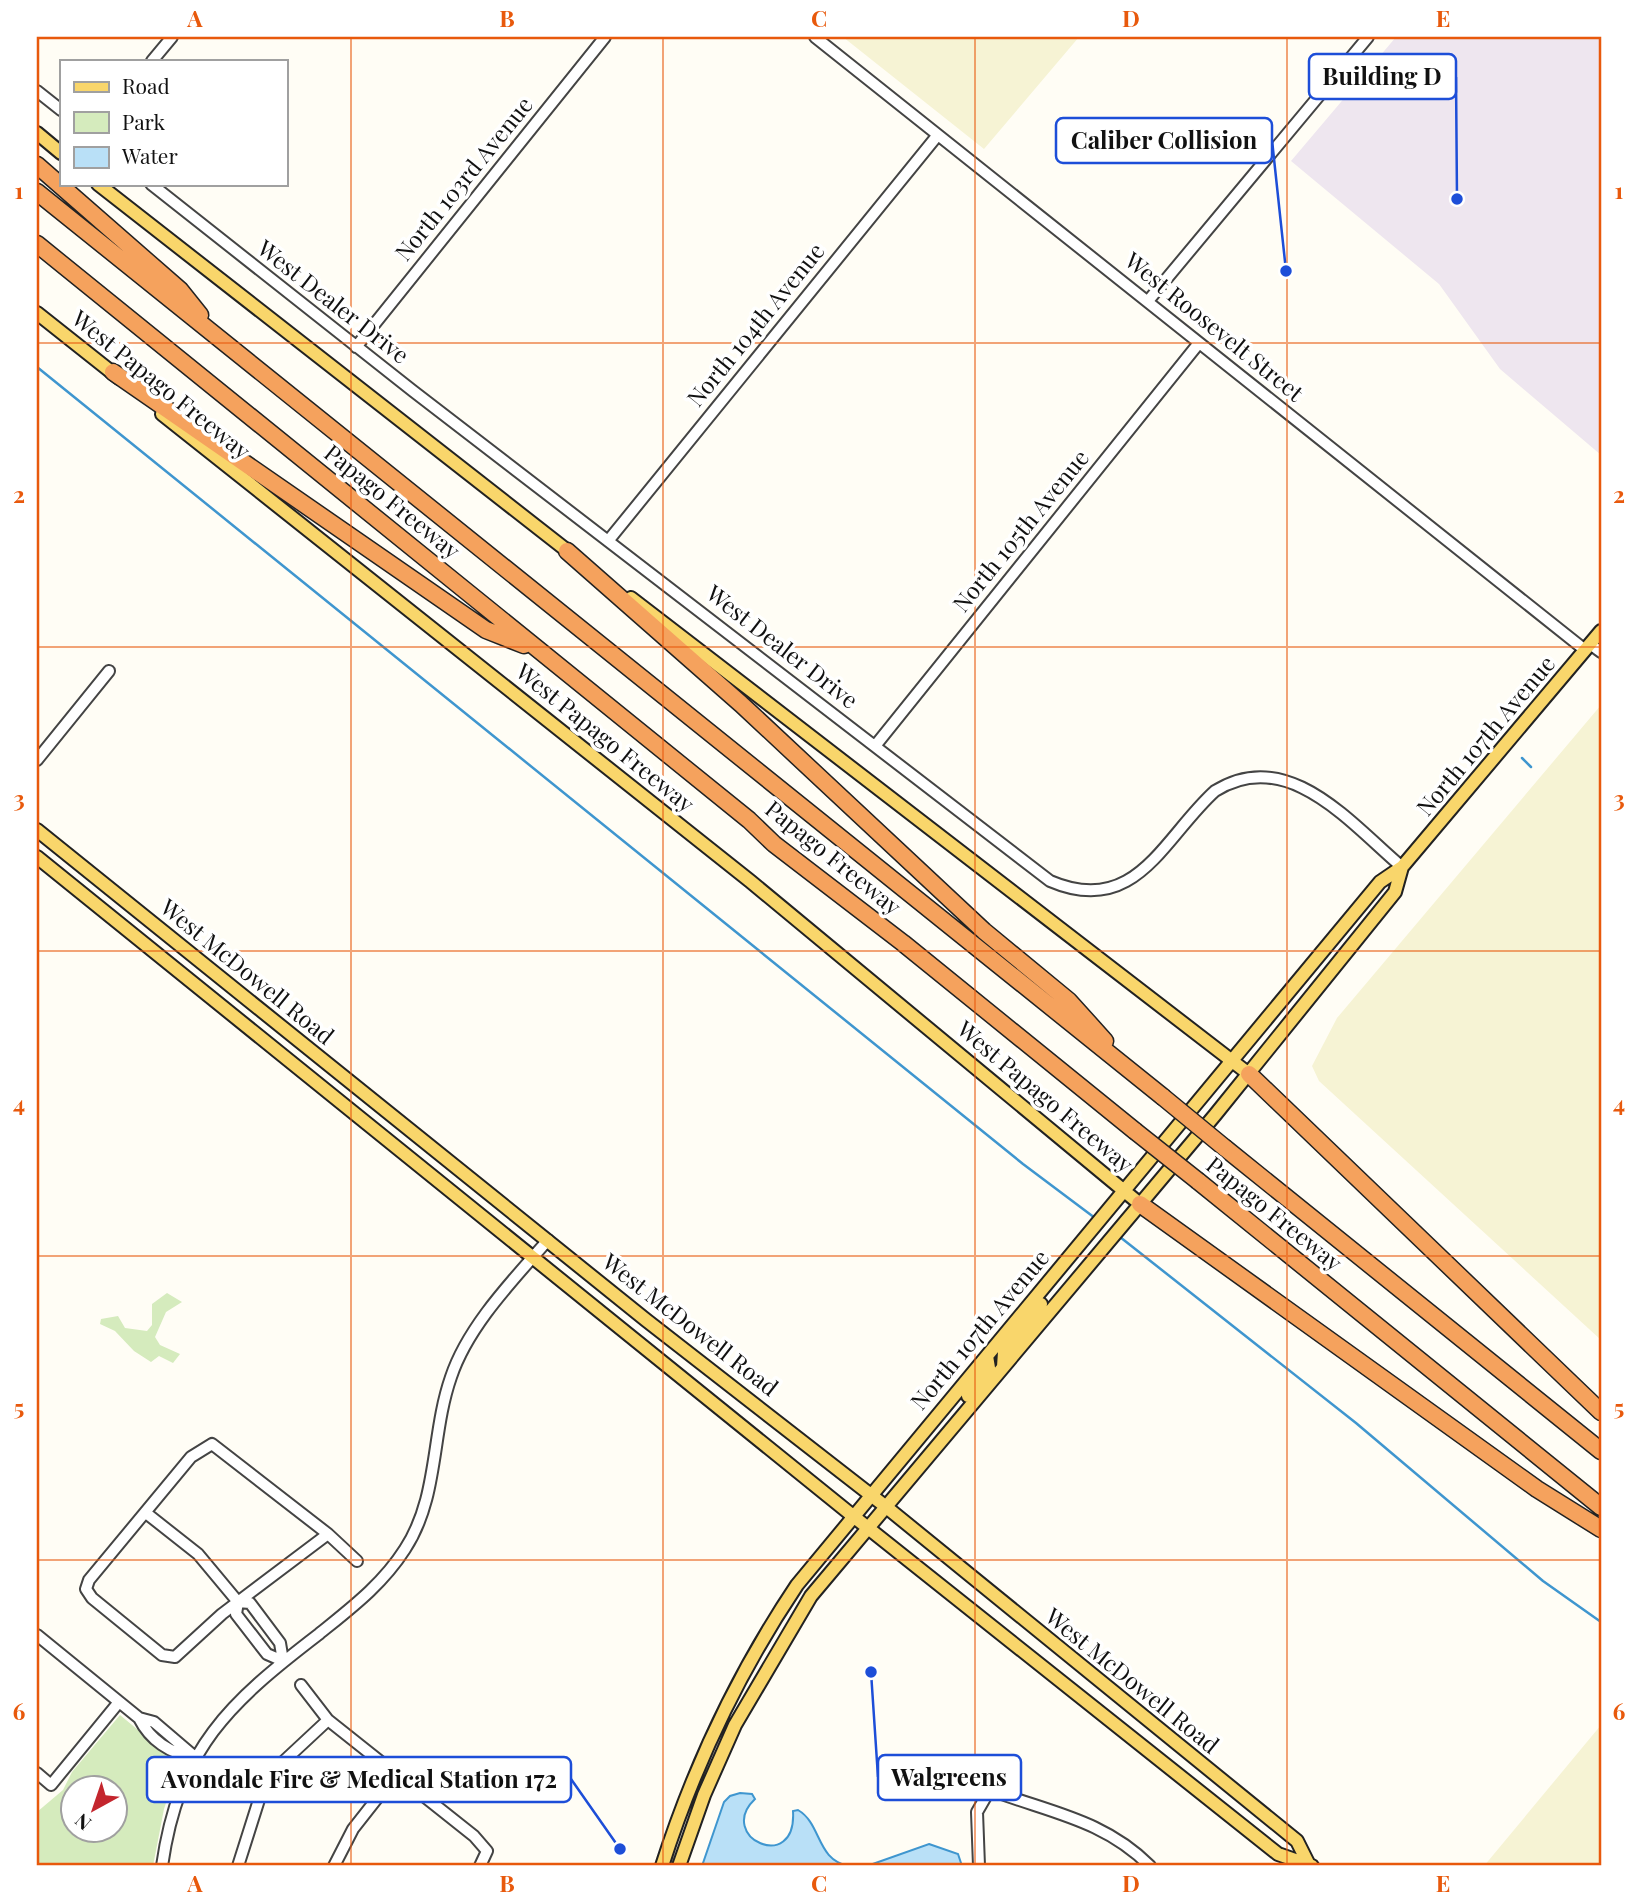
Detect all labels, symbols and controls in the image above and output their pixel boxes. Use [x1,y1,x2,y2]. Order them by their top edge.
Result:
text: A [186,2,203,33]
text: B [499,2,515,33]
text: C [811,2,827,33]
text: D [1122,2,1140,33]
text: E [1436,2,1450,33]
callout: Building D [1309,54,1456,99]
text: Building D [1322,59,1442,91]
legend [60,60,287,186]
text: Road [122,71,170,99]
street label: North 103rd Avenue [387,90,539,267]
text: Park [122,107,166,135]
callout: Caliber Collision [1056,118,1272,163]
text: Caliber Collision [1071,123,1258,155]
text: Water [121,141,178,169]
text: 1 [15,174,24,205]
text: 1 [1615,174,1624,205]
street label: West Dealer Drive [251,231,416,370]
street label: North 104th Avenue [679,236,831,412]
street label: West Roosevelt Street [1119,244,1311,408]
street label: West Papago Freeway [66,302,258,466]
street label: Papago Freeway [319,436,468,565]
street label: North 105th Avenue [945,442,1095,618]
text: 2 [13,478,25,509]
text: 2 [1613,478,1625,509]
street label: West Dealer Drive [700,576,865,715]
street label: North 107th Avenue [1409,648,1561,822]
street label: West Papago Freeway [510,655,702,819]
text: 3 [13,782,25,813]
text: 3 [1613,782,1625,813]
street label: Papago Freeway [760,792,909,921]
street label: West McDowell Road [154,891,341,1050]
street label: West Papago Freeway [951,1012,1141,1179]
text: 4 [13,1087,25,1118]
text: 4 [1613,1087,1625,1118]
street label: Papago Freeway [1201,1148,1350,1277]
street label: North 107th Avenue [903,1242,1055,1416]
street label: West McDowell Road [596,1245,785,1402]
text: 5 [14,1391,24,1422]
text: 5 [1614,1391,1624,1422]
street label: West McDowell Road [1039,1600,1226,1759]
text: 6 [13,1695,26,1726]
text: 6 [1613,1695,1626,1726]
callout: Walgreens [878,1755,1021,1800]
callout: Avondale Fire & Medical Station 172 [147,1757,571,1802]
text: Walgreens [890,1760,1007,1792]
text: Avondale Fire & Medical Station 172 [160,1762,557,1794]
north arrow [60,1773,130,1843]
text: N [69,1808,96,1837]
text: A [186,1867,203,1898]
text: B [499,1867,515,1898]
text: C [811,1867,827,1898]
text: D [1122,1867,1140,1898]
text: E [1436,1867,1450,1898]

